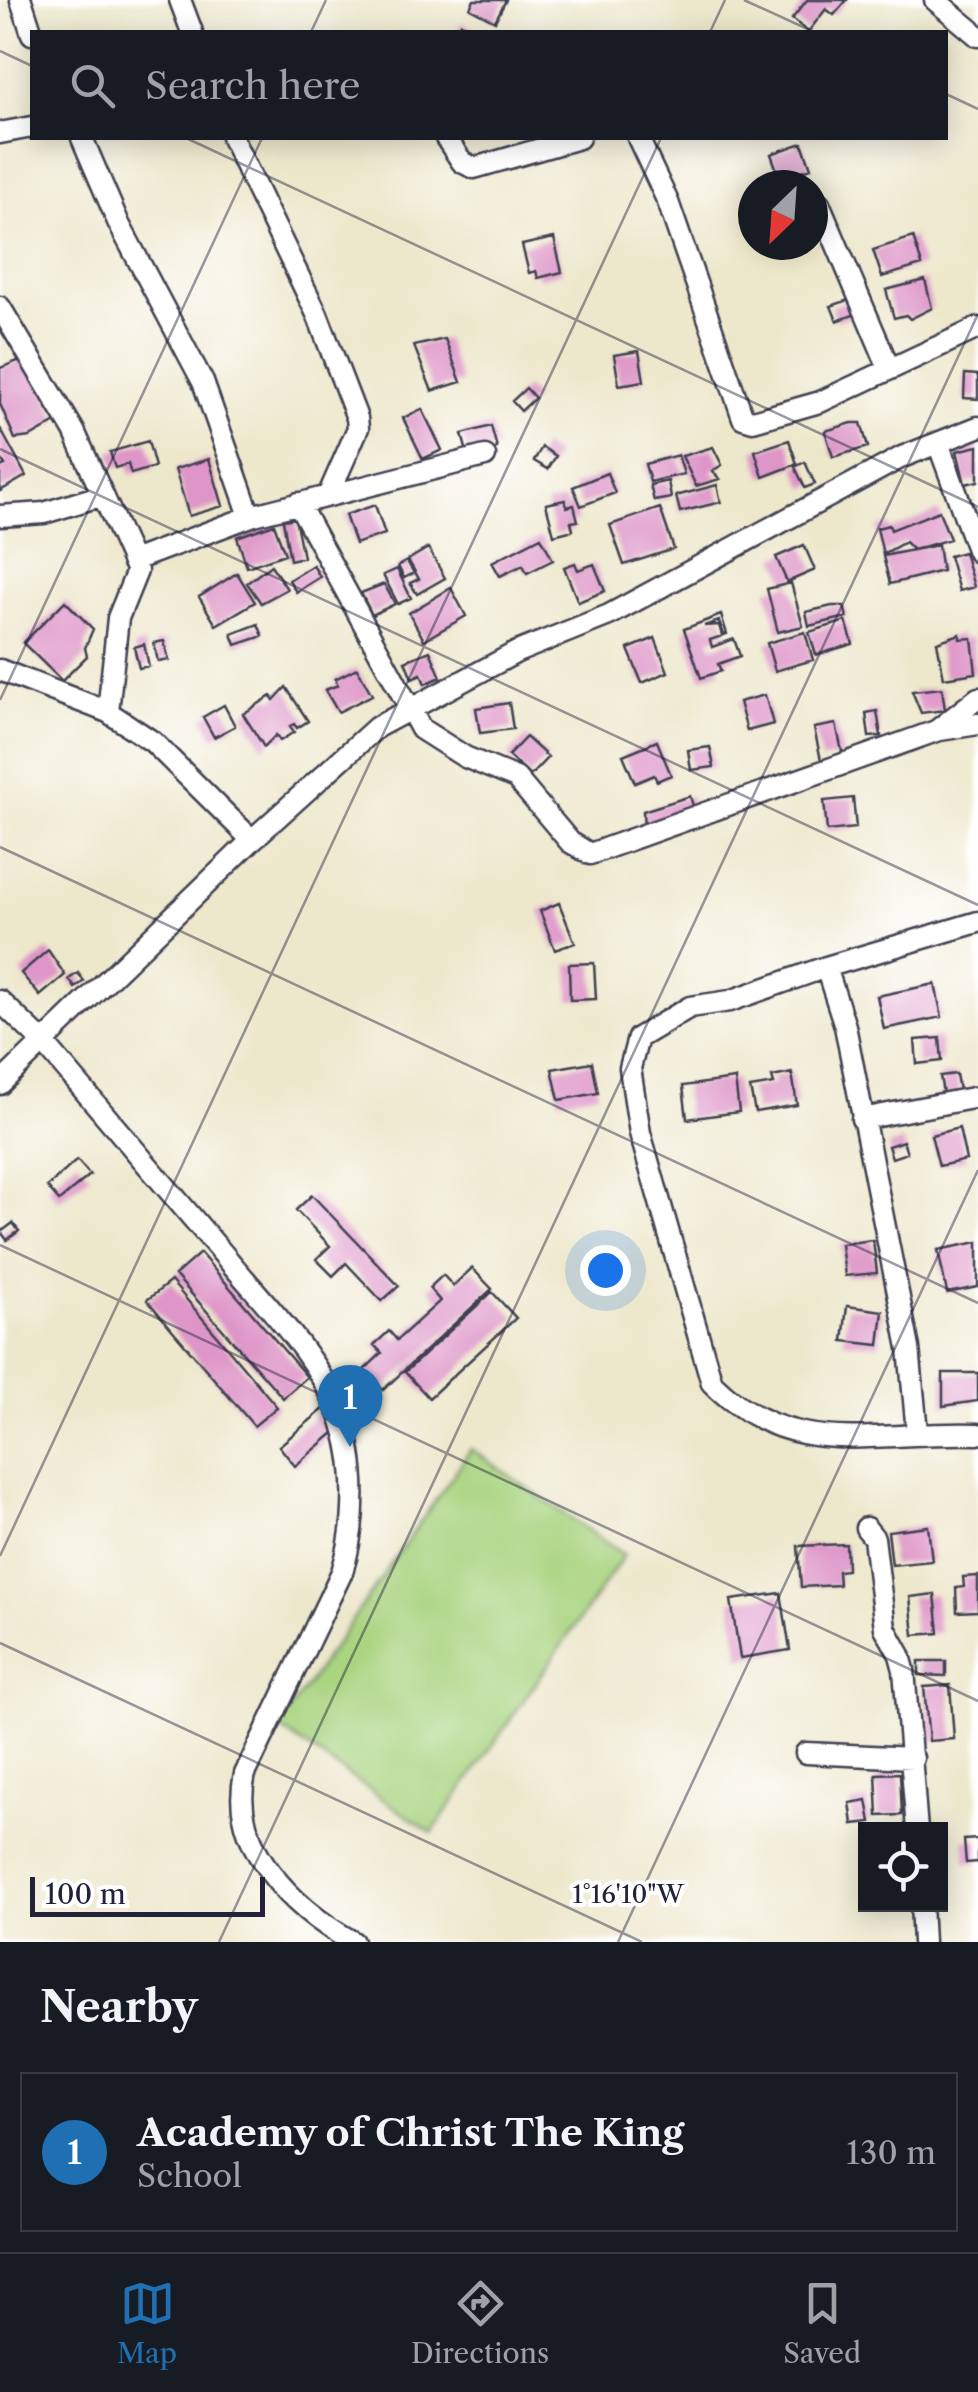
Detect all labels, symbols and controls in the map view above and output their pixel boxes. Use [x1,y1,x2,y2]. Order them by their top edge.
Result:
search box [30,30,948,140]
icon: search [65,58,120,113]
text: Search here [145,62,360,109]
north arrow [738,170,828,260]
your location [580,1245,631,1296]
pin: 1 [318,1364,382,1447]
map controls [858,1822,948,1912]
button: locate [858,1822,948,1912]
scale bar [30,1872,265,1916]
text: 100 m [45,1877,126,1911]
text: 1°16'10"W [572,1879,684,1910]
text: Nearby [40,1981,198,2033]
text: Academy of Christ The King [137,2109,684,2156]
text: 1 [67,2133,82,2172]
text: 130 m [846,2133,936,2172]
text: School [137,2156,242,2195]
tab: Map [117,2276,177,2370]
tab: Directions [411,2276,549,2370]
tab: Saved [783,2276,861,2370]

